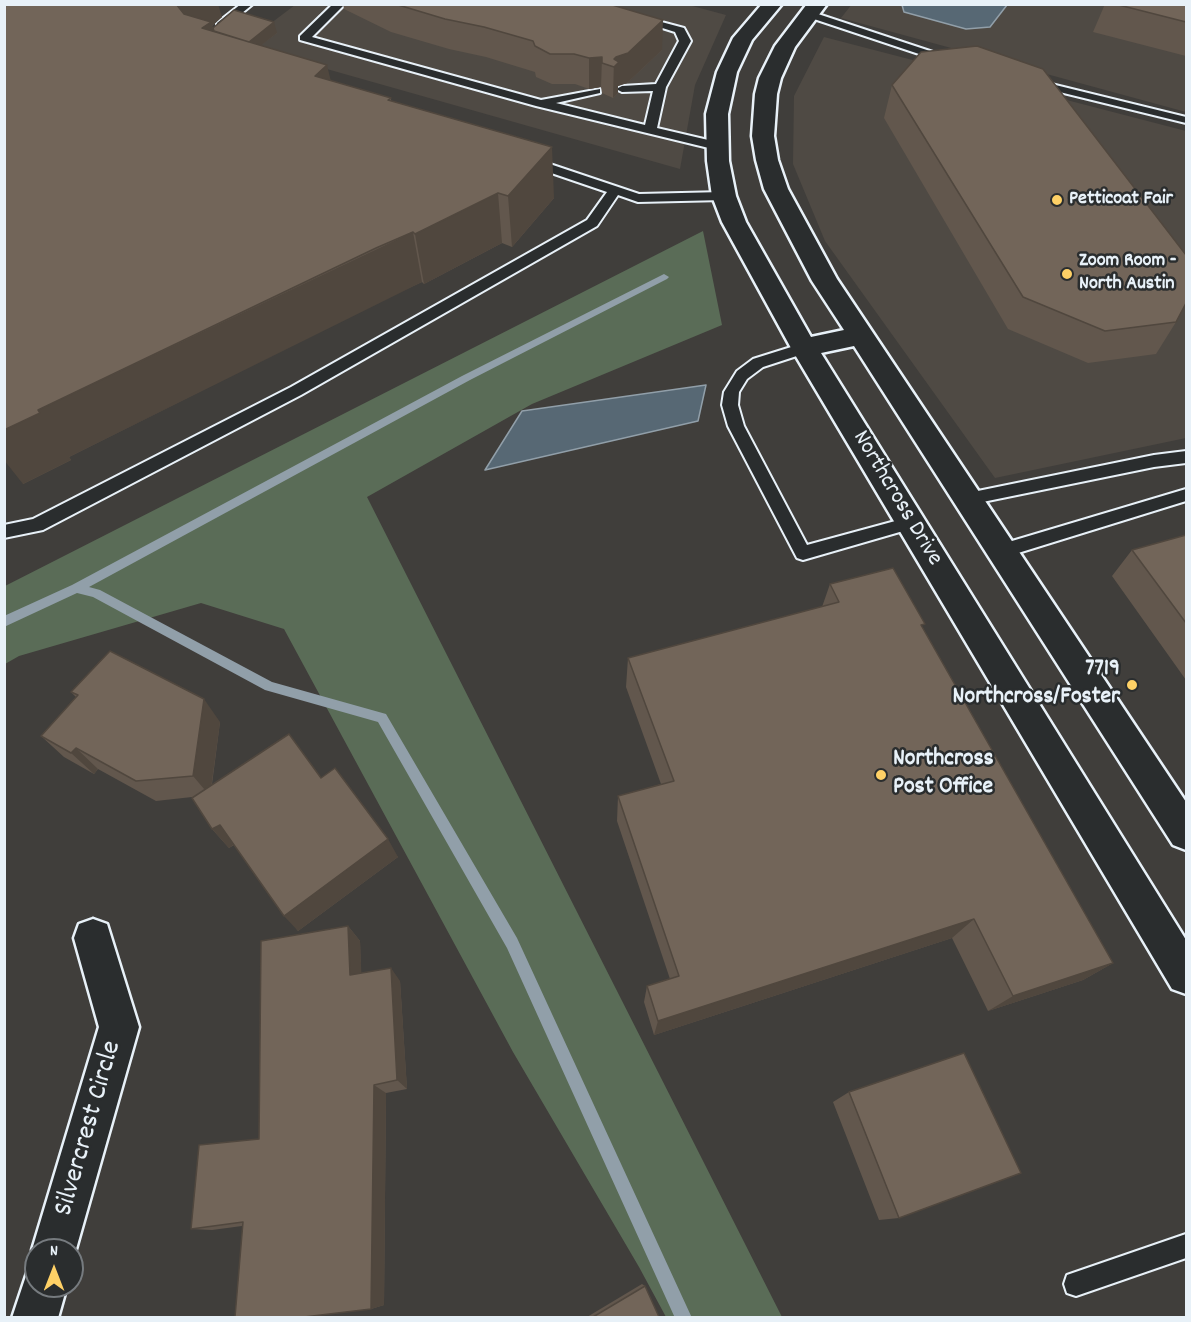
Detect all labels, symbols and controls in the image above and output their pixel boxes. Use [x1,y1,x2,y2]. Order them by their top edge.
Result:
place label: Petticoat Fair [1069,188,1173,212]
marker: Petticoat Fair [1050,193,1064,207]
place label: Zoom Room - North Austin [1079,250,1177,297]
marker: Zoom Room - North Austin [1060,267,1074,281]
street label: Northcross Drive [844,426,948,572]
place label: 7719 Northcross/Foster [953,657,1120,713]
marker: 7719 Northcross/Foster [1125,678,1139,692]
place label: Northcross Post Office [893,747,994,803]
marker: Northcross Post Office [874,768,888,782]
street label: Silvercrest Circle [49,1038,131,1220]
north arrow [24,1238,84,1298]
text: N [50,1240,58,1263]

